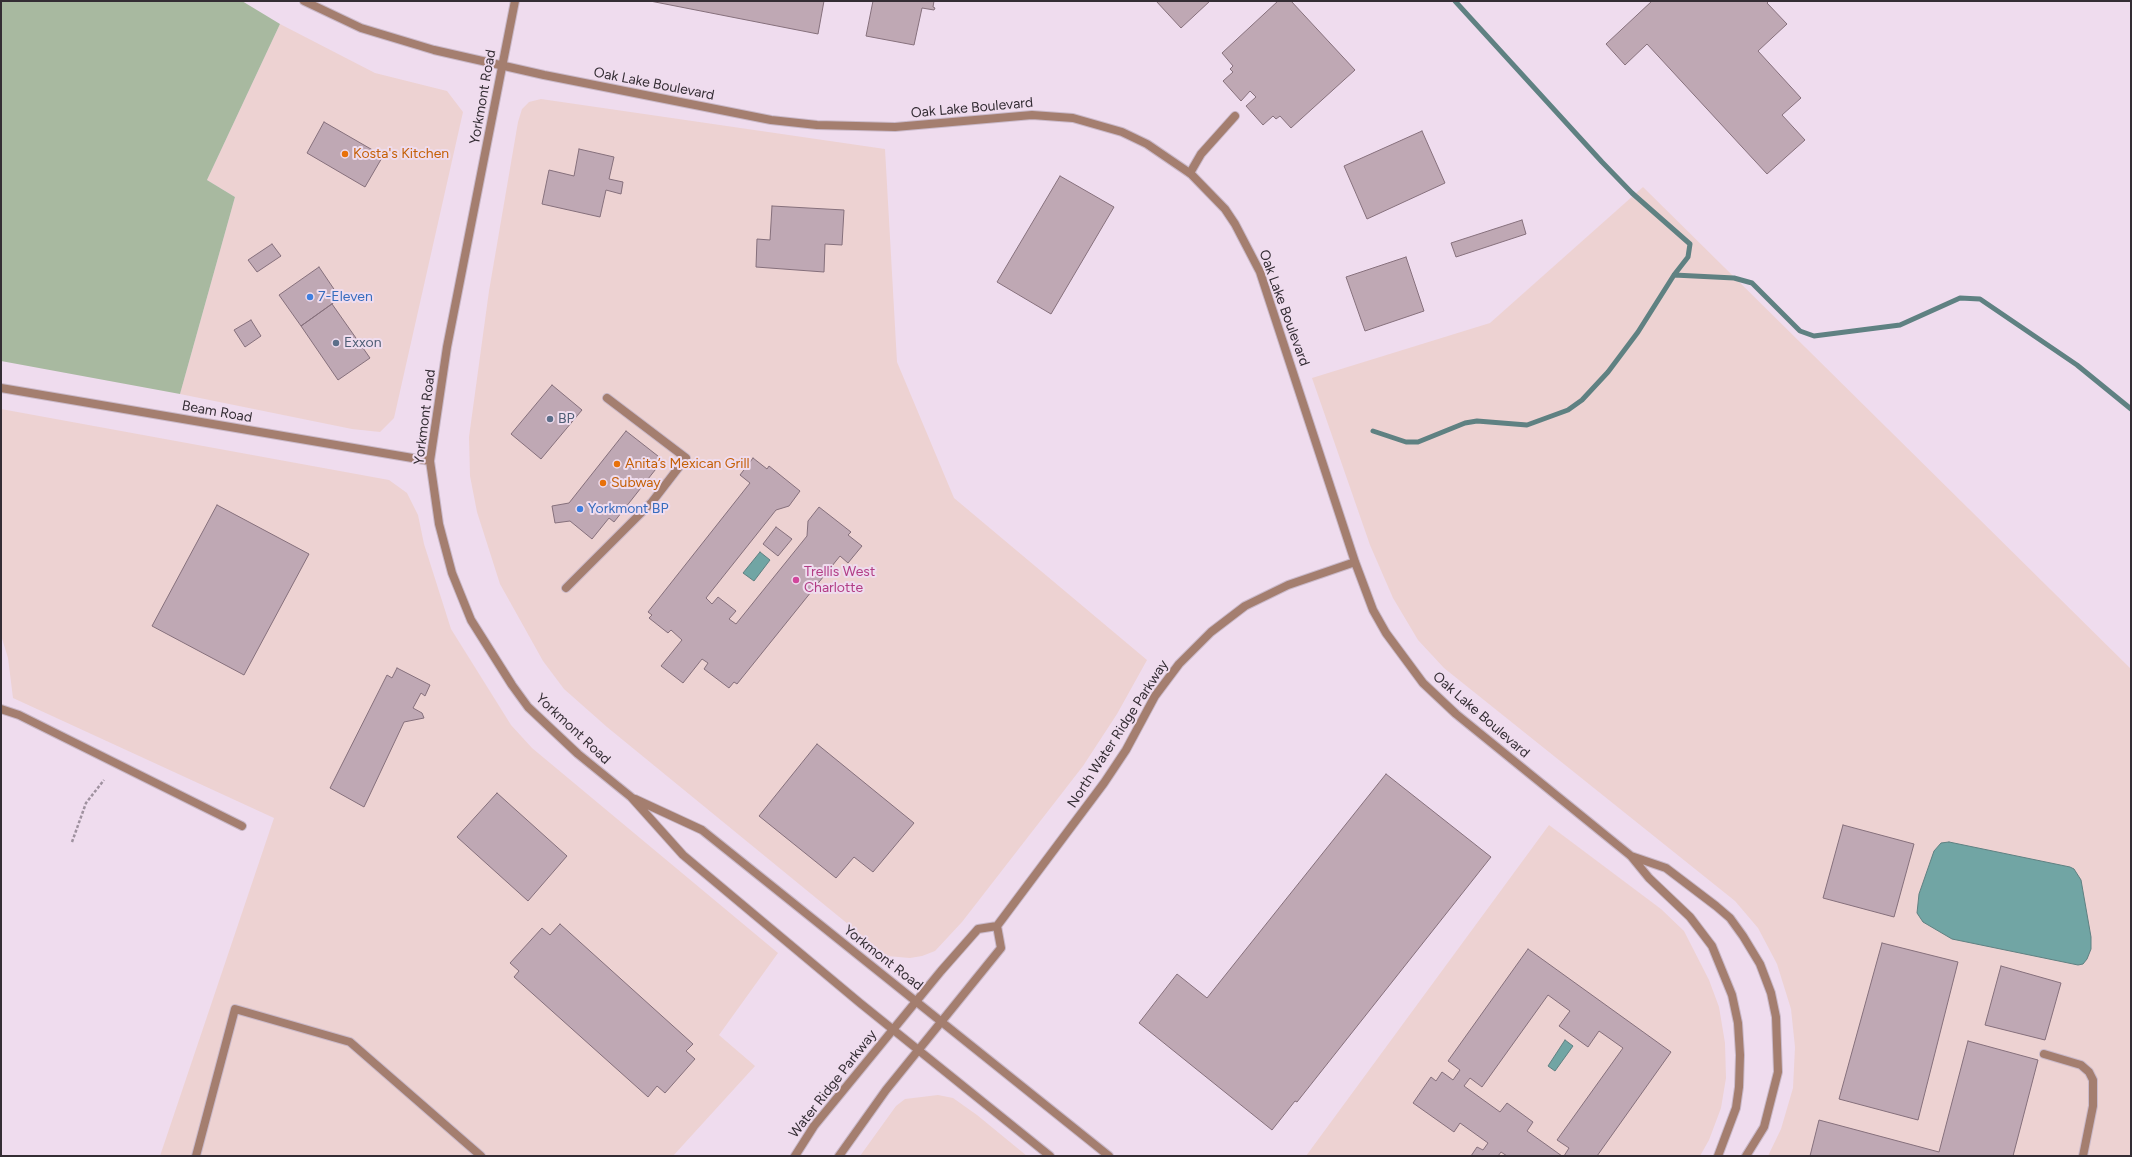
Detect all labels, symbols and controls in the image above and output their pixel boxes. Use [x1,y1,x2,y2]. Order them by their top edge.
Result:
street label: Yorkmont Road [466,48,500,146]
street label: Oak Lake Boulevard [592,64,716,104]
street label: Oak Lake Boulevard [910,94,1034,122]
place label: Kosta's Kitchen [353,146,449,162]
marker: Kosta's Kitchen [340,149,350,159]
street label: Oak Lake Boulevard [1255,248,1313,368]
place label: 7-Eleven [318,289,373,305]
marker: 7-Eleven [305,292,315,302]
place label: Exxon [344,335,381,351]
marker: Exxon [331,338,341,348]
street label: Yorkmont Road [411,368,439,466]
street label: Beam Road [181,398,253,426]
place label: BP [558,411,575,427]
marker: BP [545,414,555,424]
place label: Anita’s Mexican Grill [625,456,750,472]
marker: Anita’s Mexican Grill [612,459,622,469]
place label: Subway [611,475,661,491]
marker: Subway [598,478,608,488]
place label: Yorkmont BP [588,501,669,517]
marker: Yorkmont BP [575,504,585,514]
place label: Trellis West Charlotte [804,564,875,596]
marker: Trellis West Charlotte [791,575,801,585]
street label: North Water Ridge Parkway [1064,657,1172,811]
street label: Oak Lake Boulevard [1429,668,1533,762]
street label: Yorkmont Road [532,690,614,768]
street label: Yorkmont Road [840,922,926,994]
street label: Water Ridge Parkway [786,1027,880,1141]

